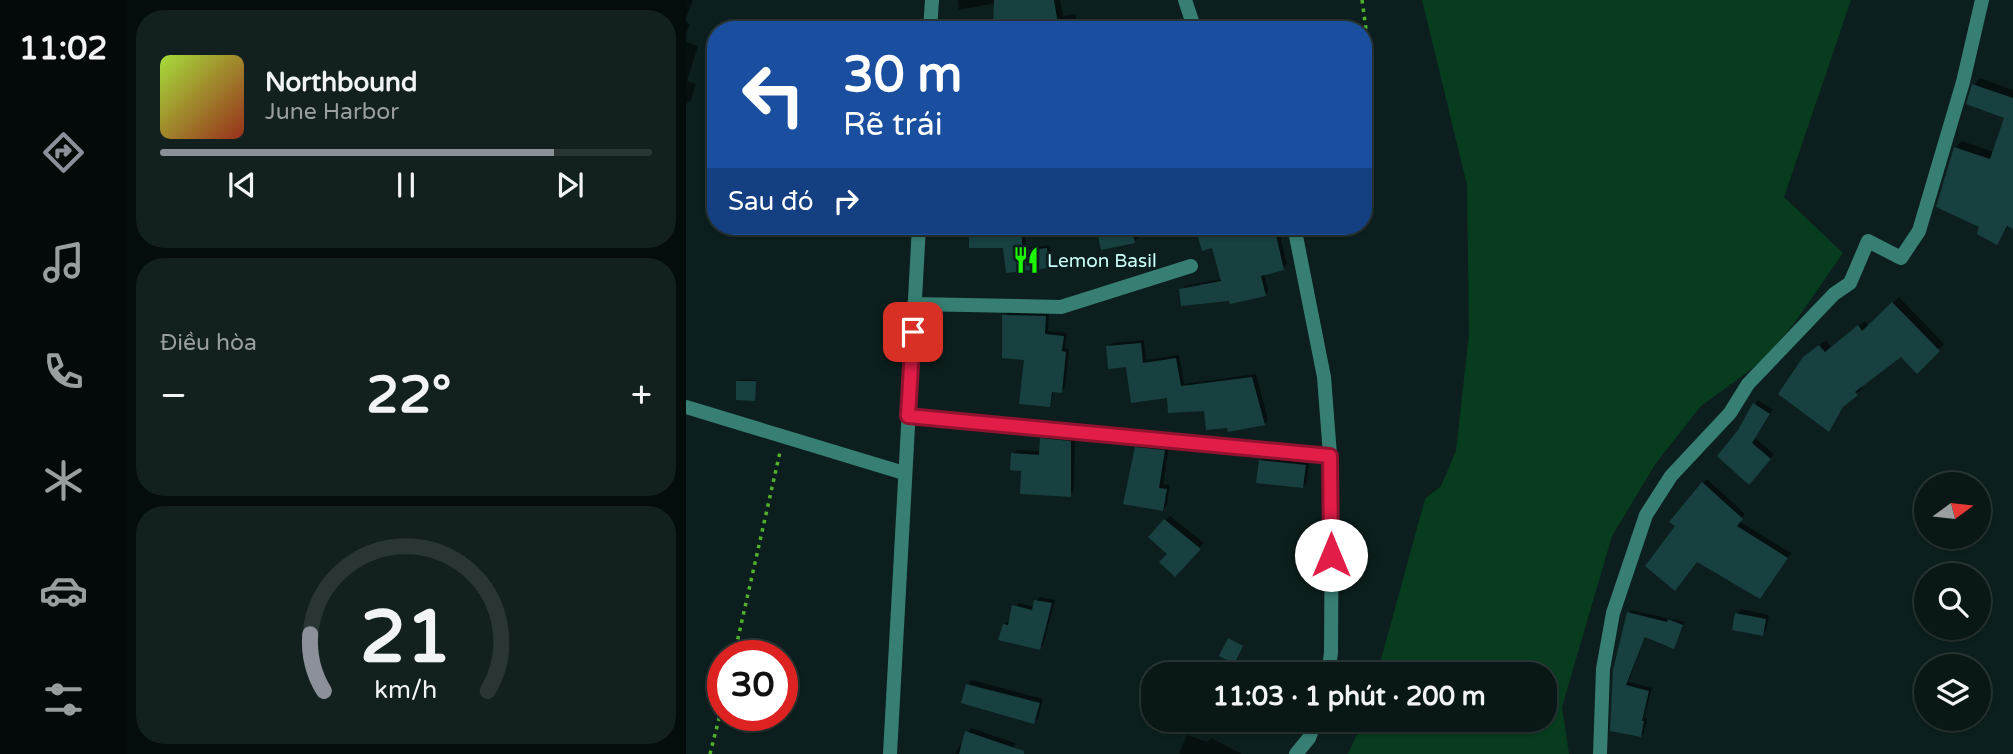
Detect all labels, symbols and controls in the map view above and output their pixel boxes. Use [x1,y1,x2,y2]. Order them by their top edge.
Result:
text: 11:02 [19,30,107,68]
text: 30 m [843,46,962,105]
icon: left [728,49,819,140]
text: Northbound [265,67,417,98]
text: June Harbor [265,98,399,126]
text: Rẽ trái [843,106,943,144]
icon: directions [39,128,88,177]
icon: previous [223,166,261,204]
icon: pause [387,166,425,204]
icon: next [551,166,589,204]
icon: right [827,182,865,220]
text: Sau đó [728,186,813,217]
icon: music [39,238,88,287]
restaurant icon: Lemon Basil [1011,245,1041,275]
place label: Lemon Basil [1047,250,1157,272]
pin [883,302,943,362]
icon: arrive [894,313,932,351]
text: Điều hòa [160,329,257,357]
icon: phone [39,347,88,396]
text: 22° [366,364,451,427]
text: − [160,373,187,419]
text: + [631,373,652,419]
icon: climate [39,456,88,505]
north arrow [1914,472,1992,550]
map controls [1914,472,1991,731]
position arrow [1294,518,1368,592]
button: search [1914,563,1991,640]
icon: car [39,566,88,615]
text: 21 [360,594,452,682]
speed limit sign: 30 [707,640,798,731]
button: layers [1914,654,1991,731]
icon: filters [39,675,88,724]
text: km/h [375,675,437,705]
text: 11:03 · 1 phút · 200 m [1212,681,1486,712]

